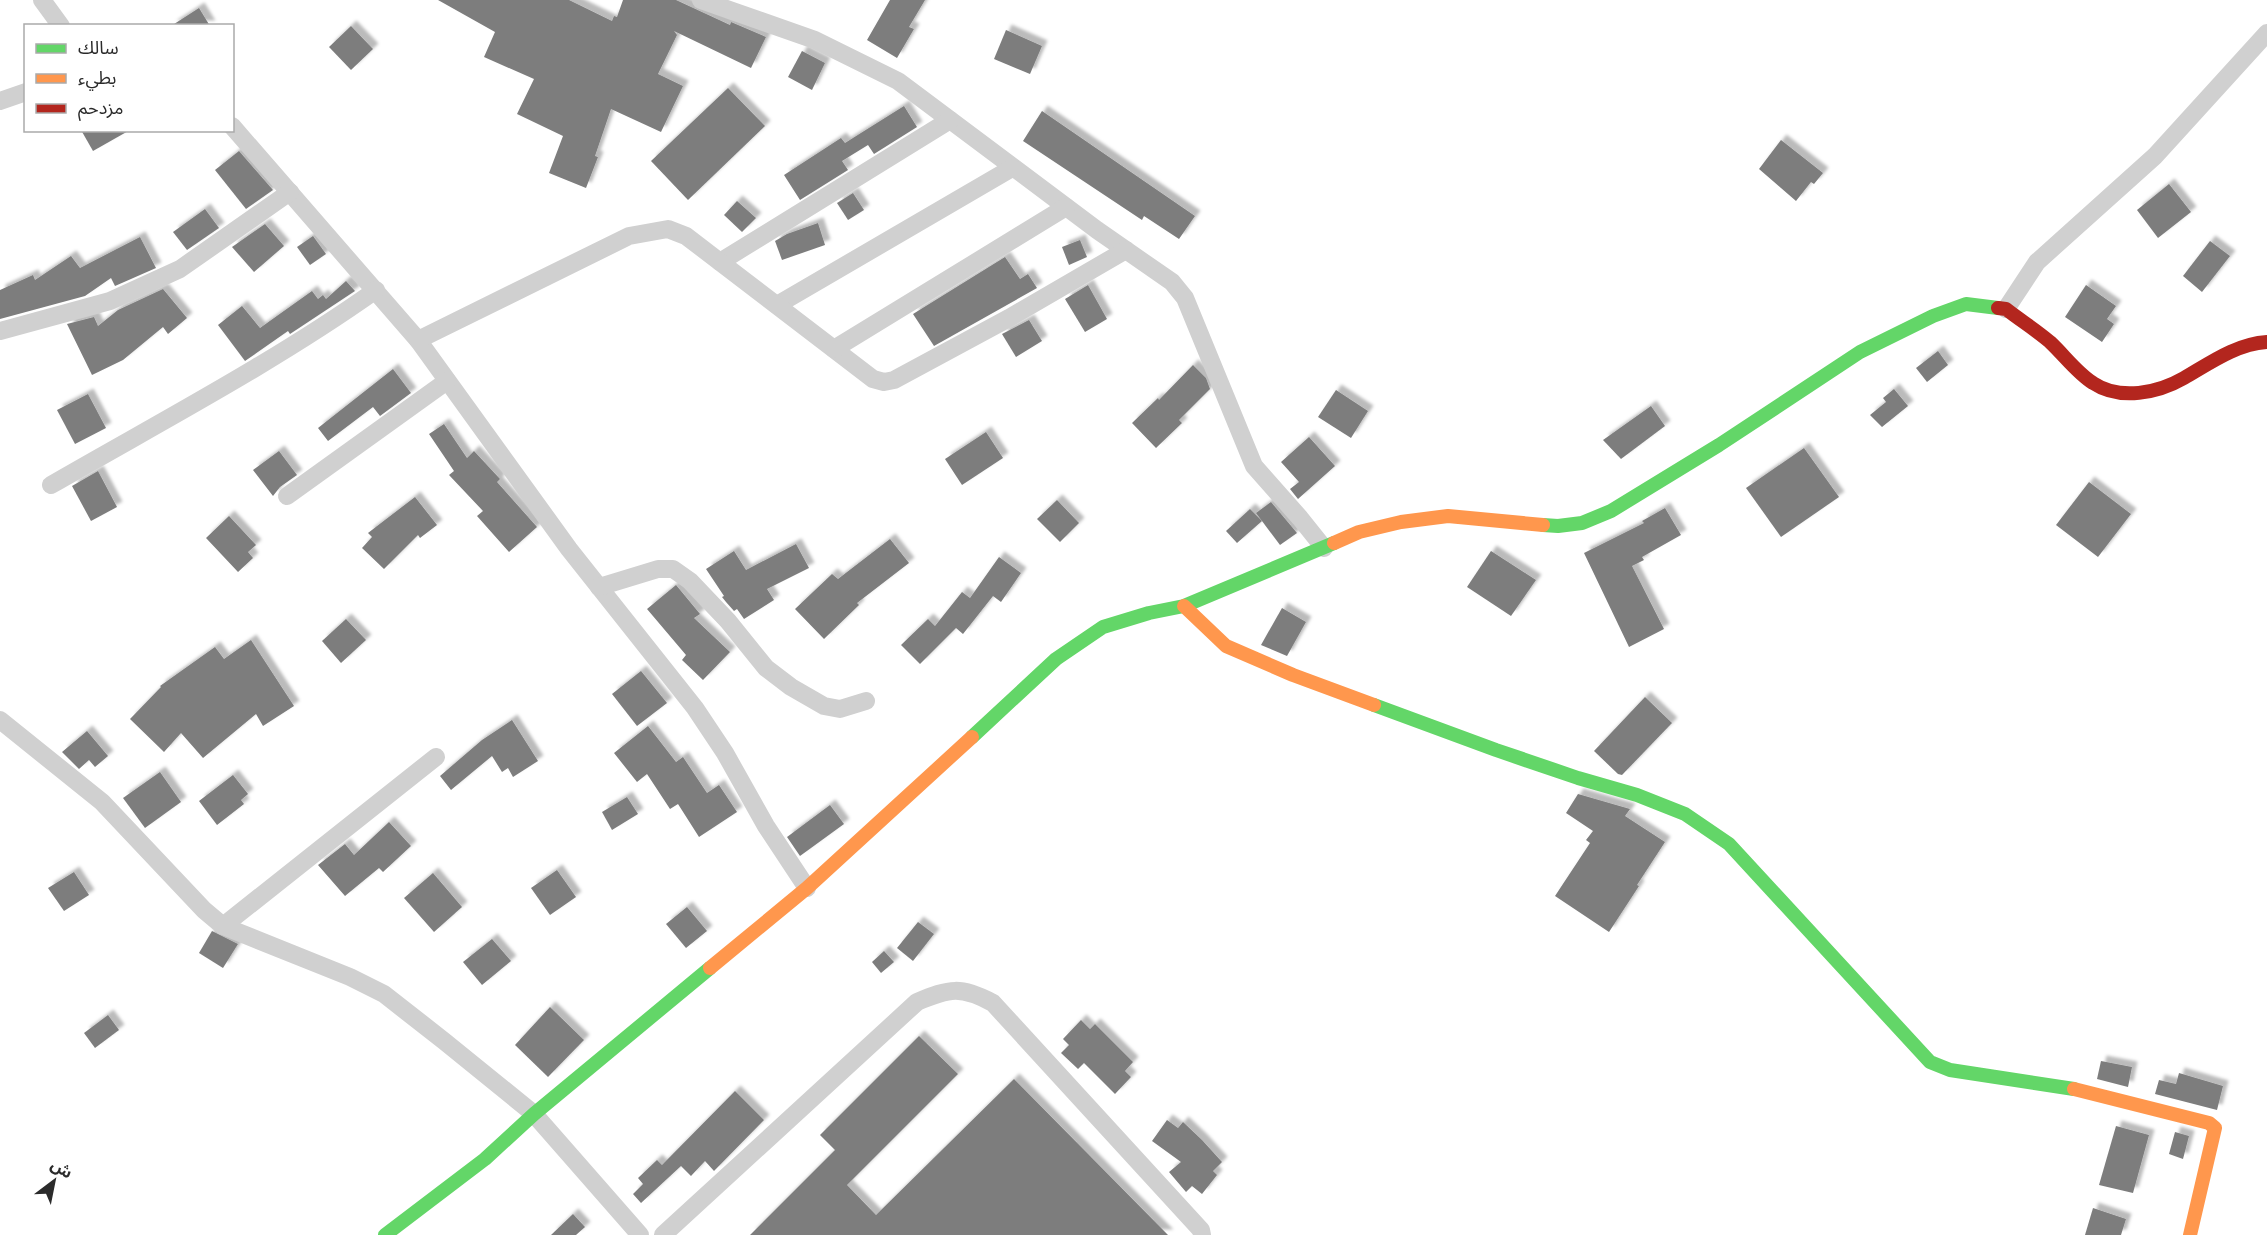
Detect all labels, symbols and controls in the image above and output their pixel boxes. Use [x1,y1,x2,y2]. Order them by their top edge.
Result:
legend [24,24,234,132]
text: سالك [78,40,119,58]
text: بطيء [78,70,116,91]
text: مزدحم [78,100,123,121]
north arrow [24,1151,84,1211]
text: ش [47,1157,75,1183]

